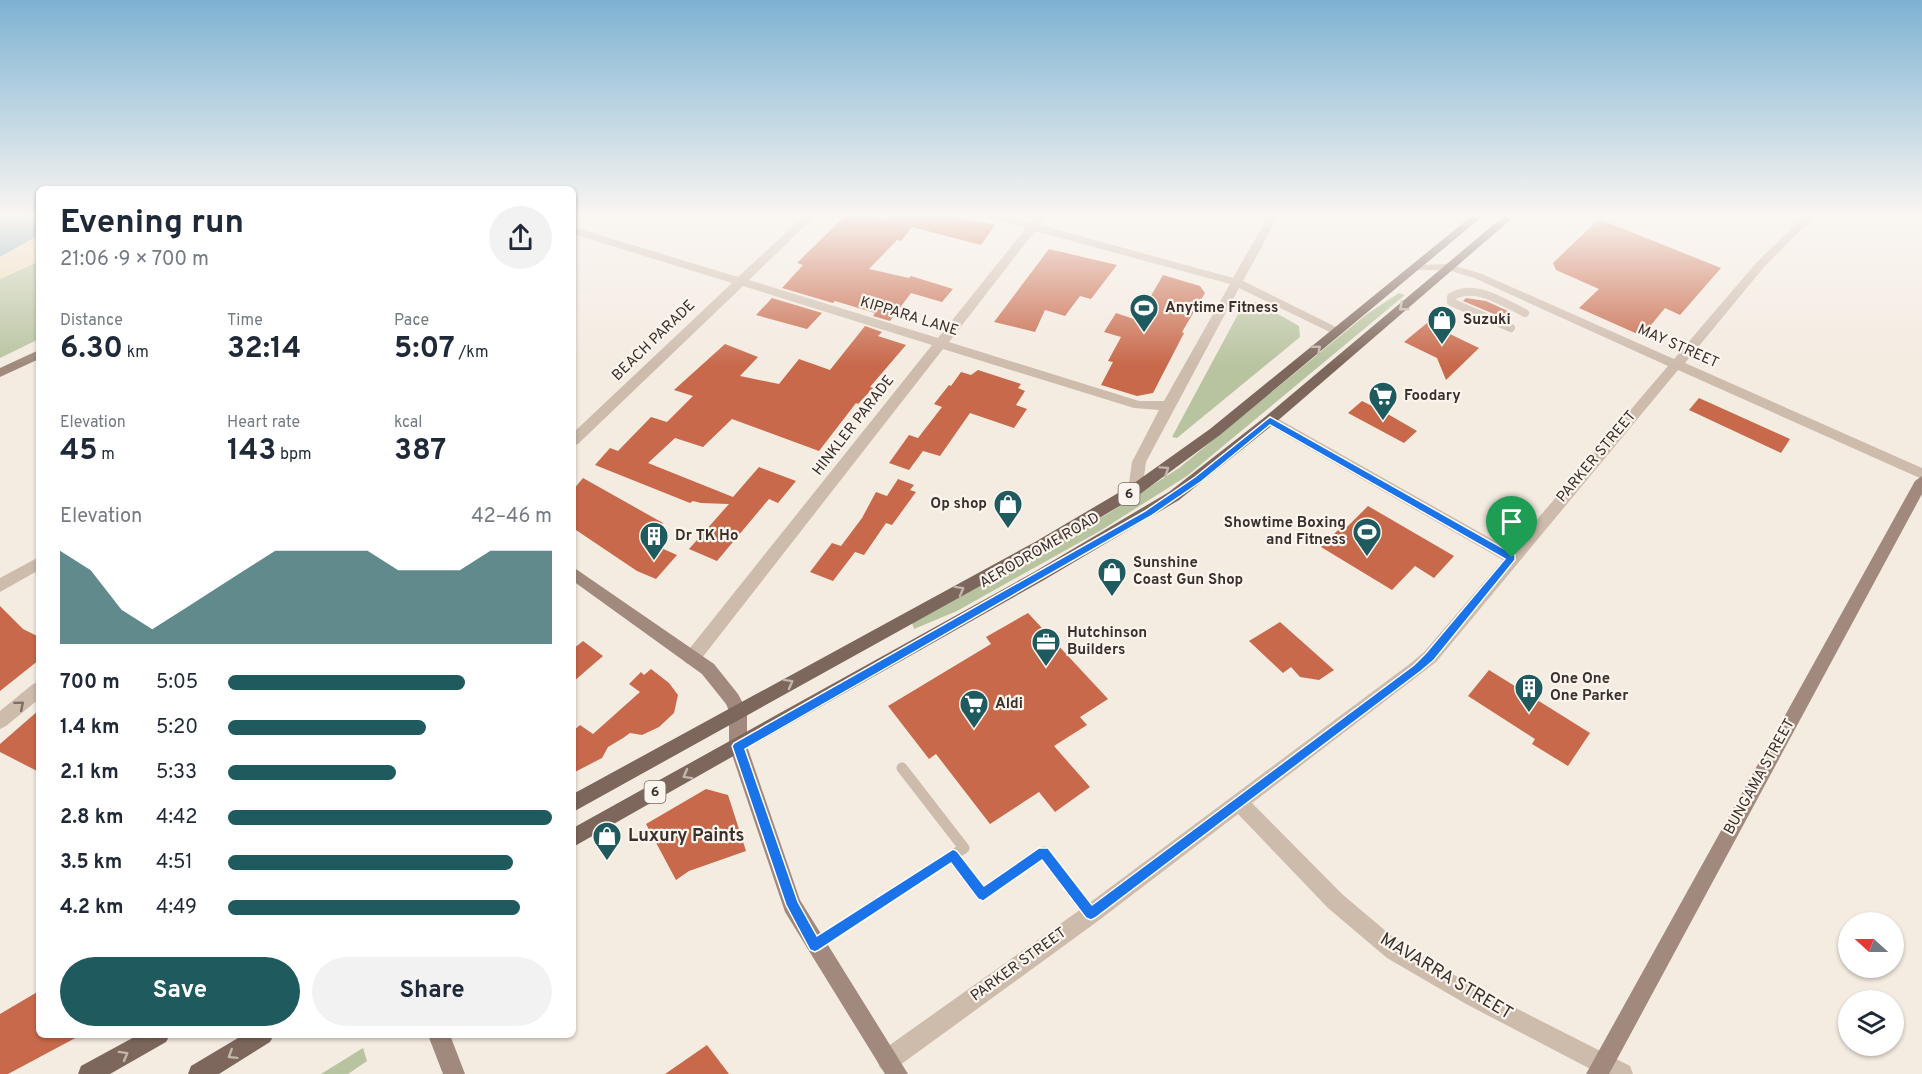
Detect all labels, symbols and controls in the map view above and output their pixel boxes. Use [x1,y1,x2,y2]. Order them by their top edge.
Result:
text: Evening run [60,203,244,245]
button: share [489,206,552,269]
text: 21:06 · 9 × 700 m [60,247,209,273]
sports icon: Anytime Fitness [1128,292,1160,334]
street label: KIPPARA LANE [857,293,961,341]
street label: BEACH PARADE [608,297,700,385]
place label: Anytime Fitness [1165,299,1278,318]
one-way arrow [1399,300,1410,311]
shop icon: Suzuki [1426,304,1458,346]
text: Distance [60,311,123,331]
text: Time [227,311,263,331]
text: Pace [394,311,429,331]
place label: Suzuki [1463,311,1511,330]
street label: MAY STREET [1634,321,1722,373]
text: 6.30 [60,331,123,368]
text: 32:14 [227,331,301,368]
text: 5:07 [394,331,455,368]
text: km [123,343,149,363]
text: /km [455,343,488,363]
one-way arrow [1310,345,1321,356]
street label: HINKLER PARADE [809,372,899,480]
supermarket icon: Foodary [1367,380,1399,422]
place label: Foodary [1404,387,1461,406]
street label: PARKER STREET [1553,407,1641,507]
text: Elevation [60,413,126,433]
text: Heart rate [227,413,300,433]
text: kcal [394,413,422,433]
text: 45 [60,433,98,470]
text: 143 [227,433,276,470]
text: 387 [394,433,446,470]
text: m [98,445,115,465]
text: bpm [276,445,311,465]
one-way arrow [1158,466,1169,477]
road number: 6 [1118,483,1140,505]
shop icon: Op shop [992,488,1024,530]
place label: Op shop [930,495,987,514]
pin [1486,496,1537,558]
text: Elevation [60,504,142,530]
text: 42–46 m [471,504,552,530]
icon: arrive [1495,505,1528,538]
street label: AERODROME ROAD [977,509,1103,593]
place label: Showtime Boxing and Fitness [1224,514,1346,550]
sports icon: Showtime Boxing and Fitness [1351,516,1383,558]
building icon: Dr TK Ho [638,520,670,562]
place label: Dr TK Ho [675,527,738,546]
place label: Sunshine Coast Gun Shop [1133,554,1243,590]
shop icon: Sunshine Coast Gun Shop [1096,556,1128,598]
one-way arrow [954,586,964,597]
place label: Hutchinson Builders [1067,624,1147,660]
office icon: Hutchinson Builders [1030,626,1062,668]
text: 700 m [60,670,120,696]
text: 5:05 [156,670,198,696]
place label: One One One Parker [1550,670,1629,706]
building icon: One One One Parker [1513,672,1545,714]
one-way arrow [783,679,793,690]
supermarket icon: Aldi [958,688,990,730]
place label: Aldi [995,695,1023,714]
one-way arrow [13,701,24,712]
text: 1.4 km [60,715,120,741]
text: 5:20 [156,715,198,741]
street label: BUNGAMA STREET [1720,716,1800,838]
text: 2.1 km [60,760,119,786]
text: 5:33 [156,760,197,786]
one-way arrow [683,767,693,779]
road number: 6 [644,781,666,803]
text: 2.8 km [60,805,123,831]
text: 4:42 [156,805,198,831]
shop icon: Luxury Paints [591,820,623,862]
place label: Luxury Paints [628,825,744,848]
text: 3.5 km [60,850,122,876]
text: 4:51 [156,850,193,876]
text: 4.2 km [60,895,124,921]
text: 4:49 [156,895,197,921]
north arrow [1838,912,1904,978]
map controls [1838,912,1904,1056]
street label: PARKER STREET [967,924,1071,1006]
street label: MAVARRA STREET [1376,928,1516,1026]
button: Save [60,957,300,1026]
button: Share [312,957,552,1026]
button: layers [1838,990,1904,1056]
one-way arrow [228,1048,239,1059]
one-way arrow [118,1050,129,1062]

